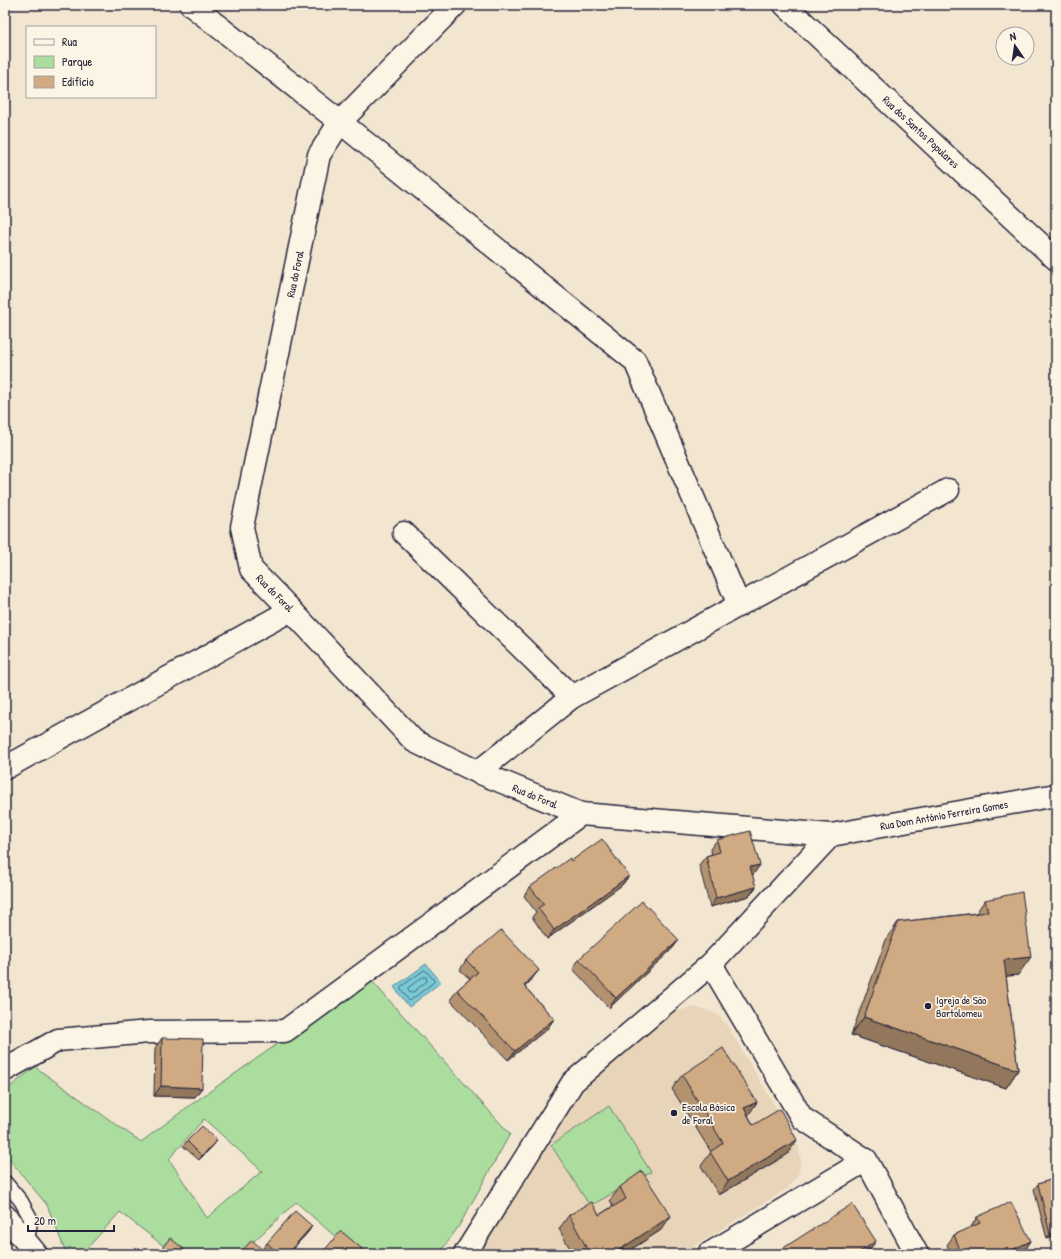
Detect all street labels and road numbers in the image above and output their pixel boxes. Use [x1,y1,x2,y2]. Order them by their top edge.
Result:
street label: Rua dos Santos Populares [880,93,962,171]
street label: Rua do Foral [283,249,307,299]
street label: Rua do Foral [253,571,297,615]
street label: Rua do Foral [510,781,560,811]
street label: Rua Dom António Ferreira Gomes [879,797,1009,833]

